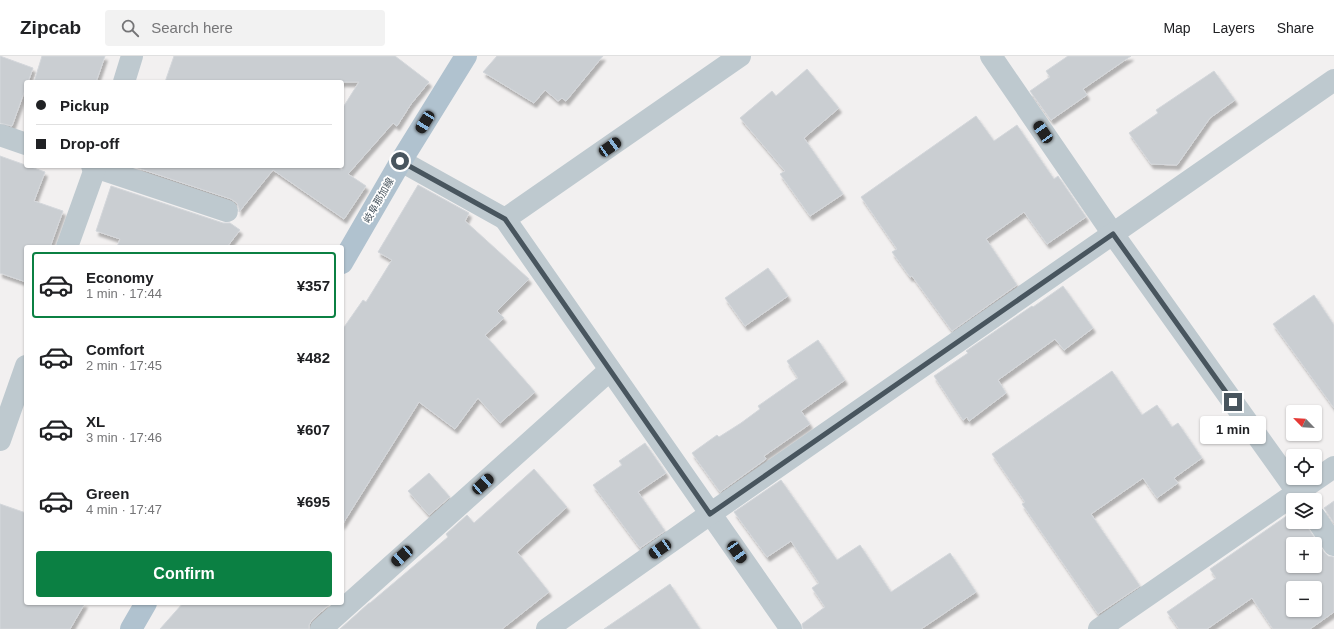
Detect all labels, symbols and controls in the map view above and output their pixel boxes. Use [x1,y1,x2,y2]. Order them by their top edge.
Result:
search box [105,10,385,46]
text: Zipcab [20,17,81,38]
icon: search [119,17,141,39]
text: Search here [151,19,233,36]
text: Map [1163,20,1191,36]
text: Layers [1213,20,1255,36]
text: Share [1277,20,1314,36]
text: Pickup [60,97,109,114]
car [414,109,436,135]
car [1031,119,1055,145]
text: Drop-off [60,135,119,152]
car [597,135,623,159]
route start [391,152,409,170]
street label: 岐阜那加線 [361,176,396,225]
icon: car [38,267,74,303]
text: Economy [86,269,154,286]
text: ¥357 [297,277,330,294]
text: 1 min · 17:44 [86,286,162,301]
icon: car [38,339,74,375]
text: Comfort [86,341,144,358]
text: ¥482 [297,349,330,366]
text: 2 min · 17:45 [86,358,162,373]
route end [1224,393,1242,411]
north arrow [1286,405,1322,441]
map controls [1286,405,1322,617]
icon: car [38,411,74,447]
text: XL [86,413,105,430]
callout: 1 min [1200,416,1266,444]
text: ¥607 [297,421,330,438]
text: 1 min [1216,422,1250,437]
text: 3 min · 17:46 [86,430,162,445]
button: locate [1286,449,1322,485]
car [470,472,496,496]
icon: car [38,483,74,519]
text: Green [86,485,129,502]
text: ¥695 [297,493,330,510]
button: layers [1286,493,1322,529]
text: 4 min · 17:47 [86,502,162,517]
car [647,537,673,561]
button: + [1286,537,1322,573]
car [725,539,749,565]
car [389,544,415,568]
button: Confirm [36,551,332,597]
button: − [1286,581,1322,617]

